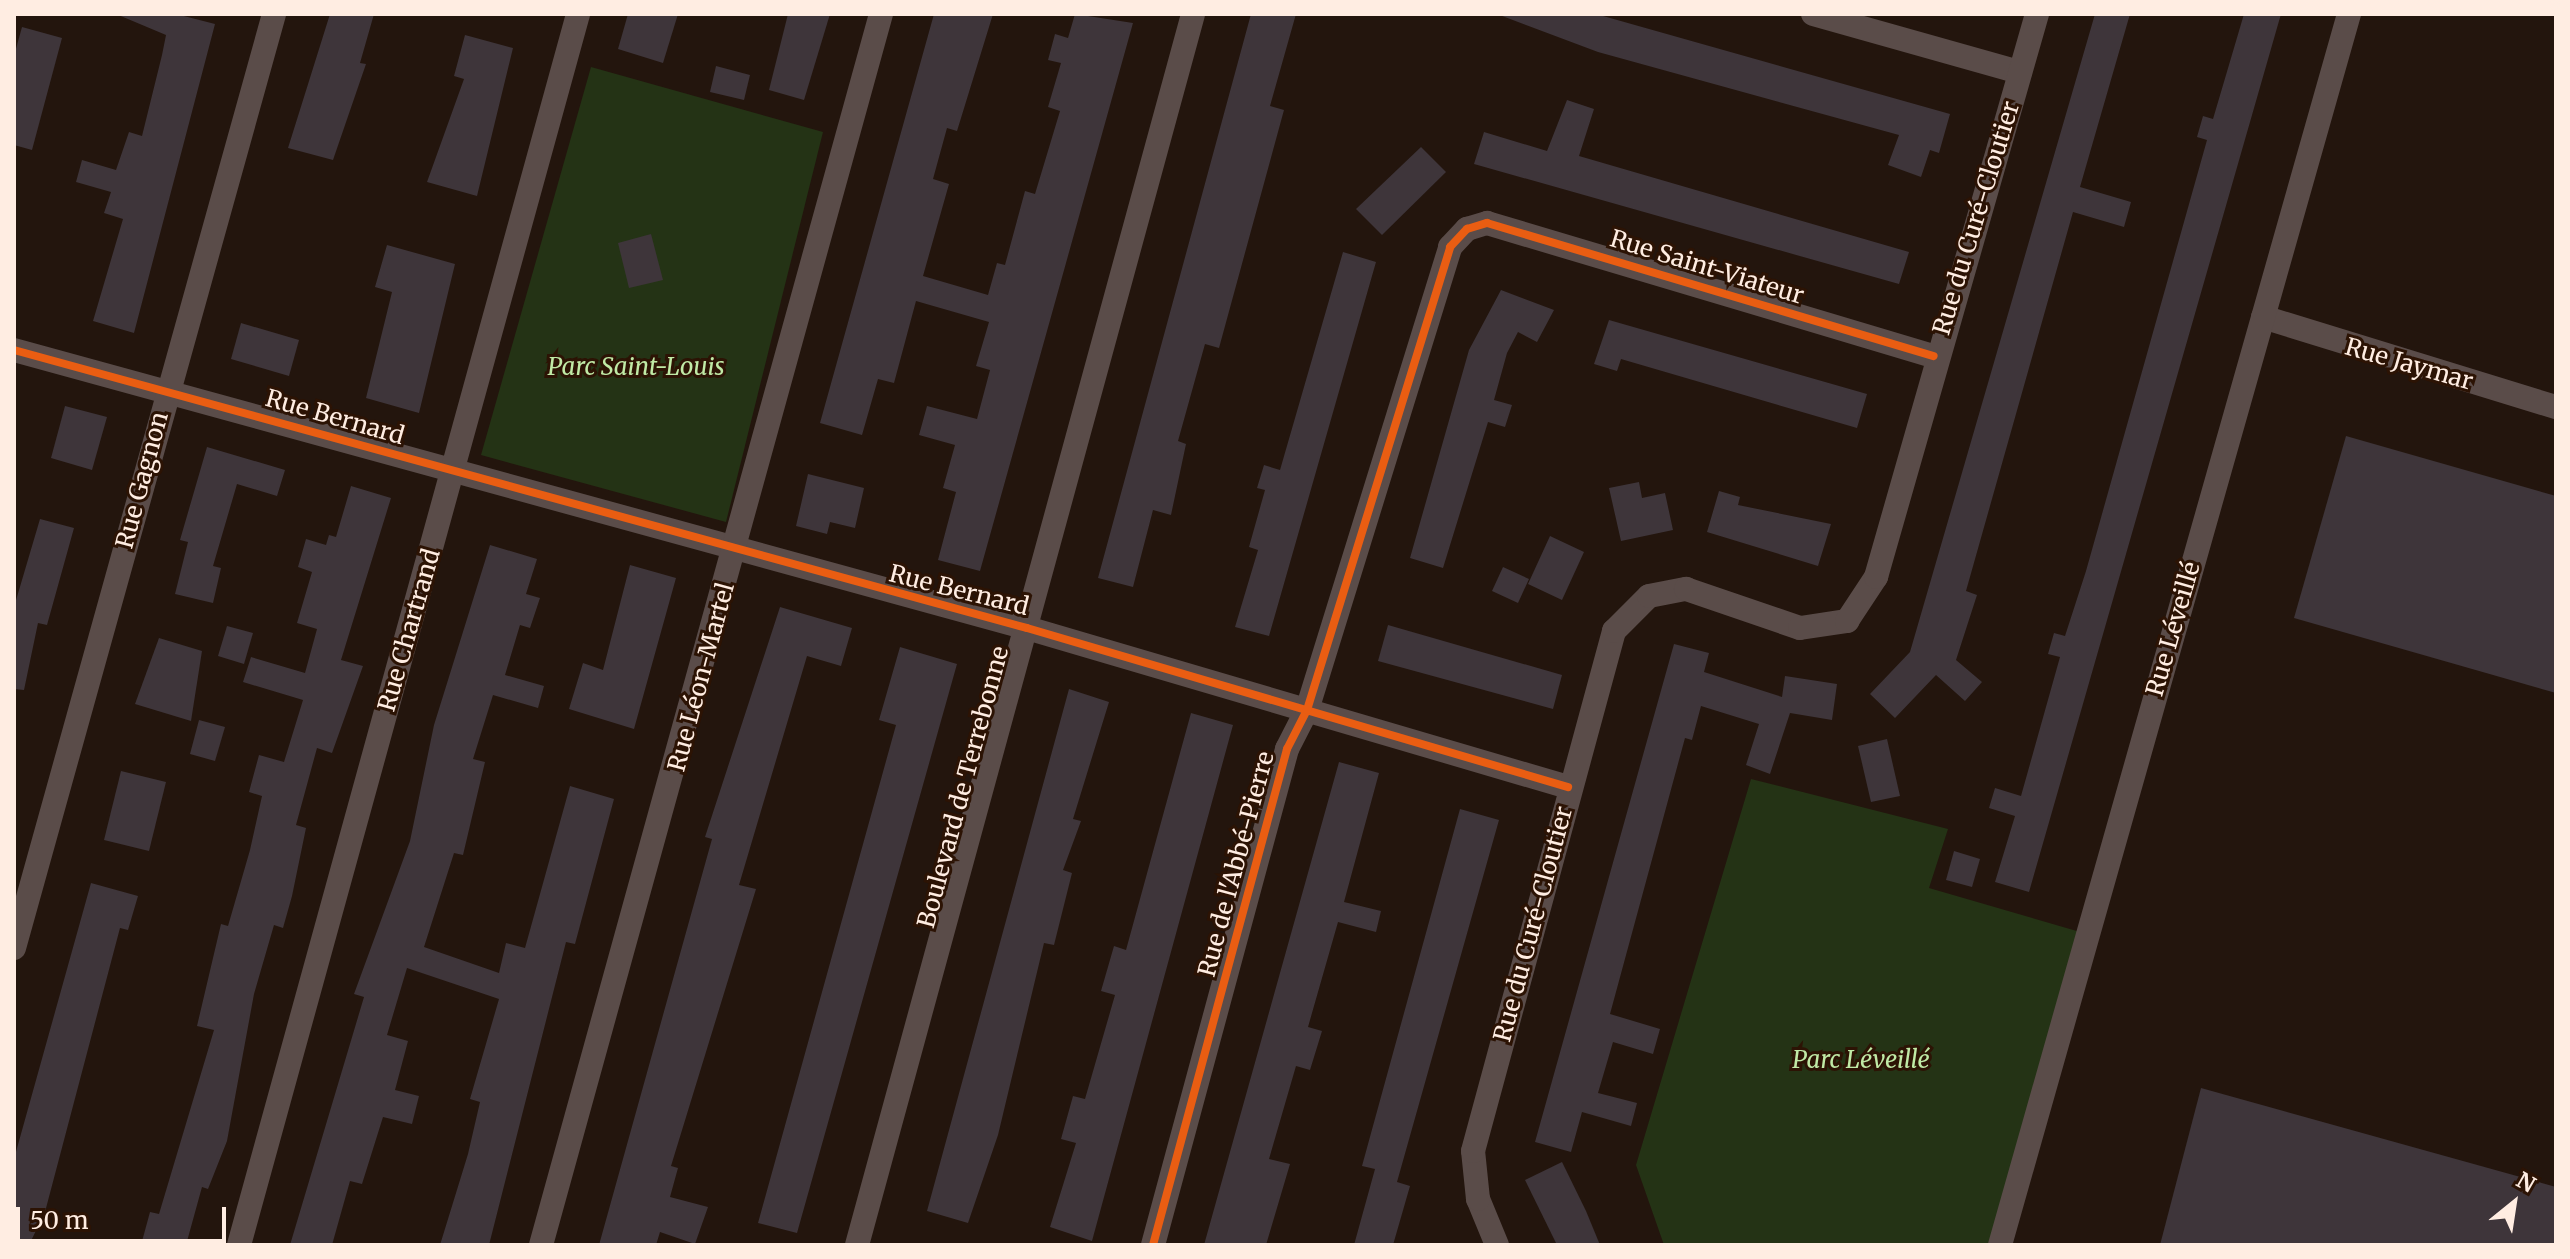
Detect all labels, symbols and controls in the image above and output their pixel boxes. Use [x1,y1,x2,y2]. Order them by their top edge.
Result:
street label: Rue du Curé-Cloutier [1927,98,2025,338]
street label: Rue Saint-Viateur [1607,224,1807,310]
street label: Rue Jaymar [2342,332,2476,396]
park label: Parc Saint-Louis [547,353,725,381]
street label: Rue Bernard [262,383,408,451]
street label: Rue Gagnon [110,408,174,552]
street label: Rue Chartrand [372,545,446,715]
street label: Rue Léveillé [2140,558,2206,700]
street label: Rue Bernard [886,559,1032,621]
street label: Rue Léon-Martel [662,579,740,775]
street label: Boulevard de Terrebonne [911,643,1015,931]
street label: Rue de l'Abbé-Pierre [1192,748,1280,980]
street label: Rue du Curé-Cloutier [1488,803,1578,1045]
park label: Parc Léveillé [1792,1046,1930,1074]
north arrow [2474,1163,2554,1243]
text: N [2511,1166,2541,1199]
scale bar [20,1191,230,1241]
text: 50 m [30,1205,89,1236]

